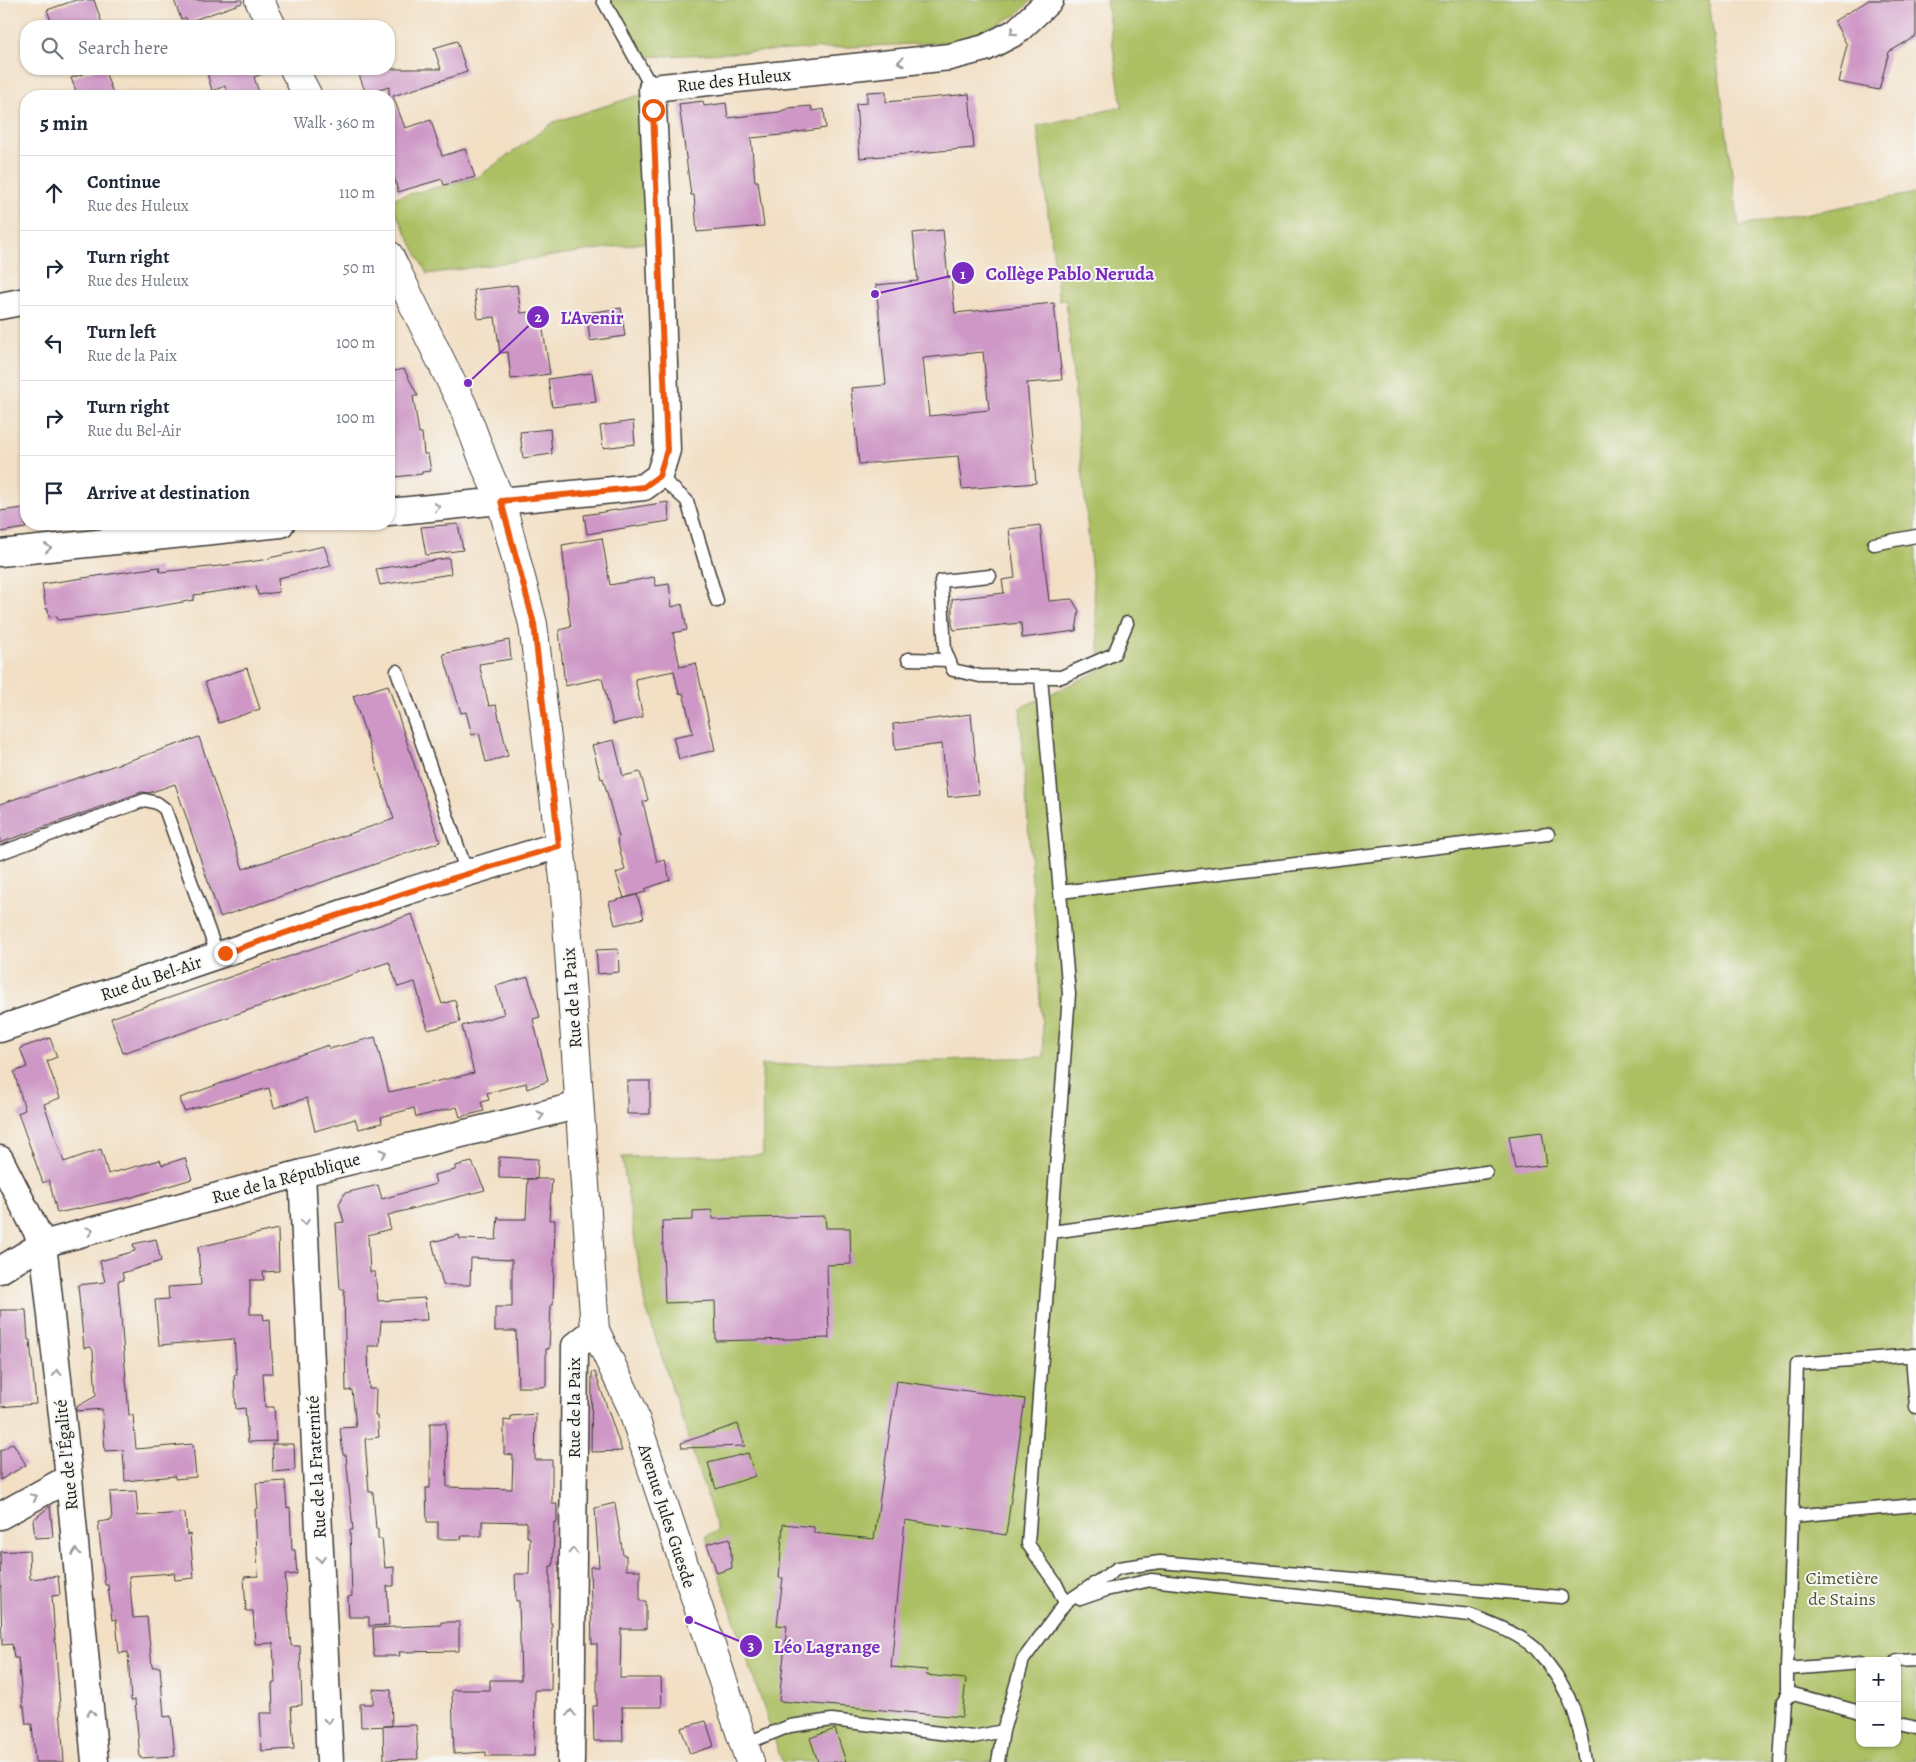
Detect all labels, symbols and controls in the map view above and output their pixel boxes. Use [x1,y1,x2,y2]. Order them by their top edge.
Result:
search box [20,20,395,75]
one-way arrow [1010,26,1019,35]
icon: search [38,34,66,62]
text: Search here [78,35,168,61]
one-way arrow [897,56,905,67]
street label: Rue des Huleux [676,62,793,98]
route start [642,99,665,122]
text: 5 min [40,109,88,137]
text: Walk · 360 m [293,112,375,134]
text: Continue [87,169,161,195]
icon: ahead [40,179,68,207]
text: 110 m [339,182,375,204]
text: Rue des Huleux [87,195,189,217]
text: Turn right [87,244,169,270]
icon: right [40,254,68,282]
callout: Collège Pablo Neruda [951,256,1165,290]
text: 50 m [343,257,375,279]
text: Collège Pablo Neruda [986,261,1155,287]
text: 1 [960,264,966,284]
text: Rue des Huleux [87,270,189,292]
callout: L'Avenir [525,300,633,334]
text: L'Avenir [560,305,624,331]
text: 2 [534,307,542,327]
text: Turn left [87,319,156,345]
icon: left [40,329,68,357]
text: 100 m [336,332,375,354]
text: Rue de la Paix [87,345,177,367]
text: Turn right [87,394,169,420]
icon: right [40,404,68,432]
text: 100 m [336,407,375,429]
text: Rue du Bel-Air [87,420,181,442]
icon: arrive [40,479,68,507]
text: Arrive at destination [87,480,250,506]
one-way arrow [434,502,442,513]
one-way arrow [45,543,53,554]
route end [214,942,237,965]
street label: Rue de la Paix [556,946,587,1049]
street label: Rue du Bel-Air [97,949,205,1007]
one-way arrow [536,1110,545,1121]
street label: Rue de la République [209,1147,363,1209]
one-way arrow [378,1148,387,1159]
one-way arrow [299,1218,310,1226]
one-way arrow [86,1227,94,1237]
street label: Rue de la Paix [562,1357,586,1459]
one-way arrow [52,1368,63,1376]
street label: Rue de la Fraternité [300,1395,332,1539]
street label: Rue de l'Égalité [48,1398,84,1512]
street label: Avenue Jules Guesde [632,1440,702,1591]
one-way arrow [29,1493,38,1503]
one-way arrow [70,1547,81,1555]
one-way arrow [568,1547,578,1554]
one-way arrow [315,1555,326,1563]
park label: Cimetière de Stains [1806,1566,1878,1611]
callout: Léo Lagrange [739,1629,891,1663]
text: Léo Lagrange [774,1634,881,1660]
text: 3 [748,1636,754,1656]
map controls [1856,1657,1901,1747]
button: + [1856,1657,1901,1702]
button: − [1856,1702,1901,1747]
one-way arrow [86,1709,97,1717]
one-way arrow [566,1709,577,1717]
one-way arrow [323,1717,334,1725]

